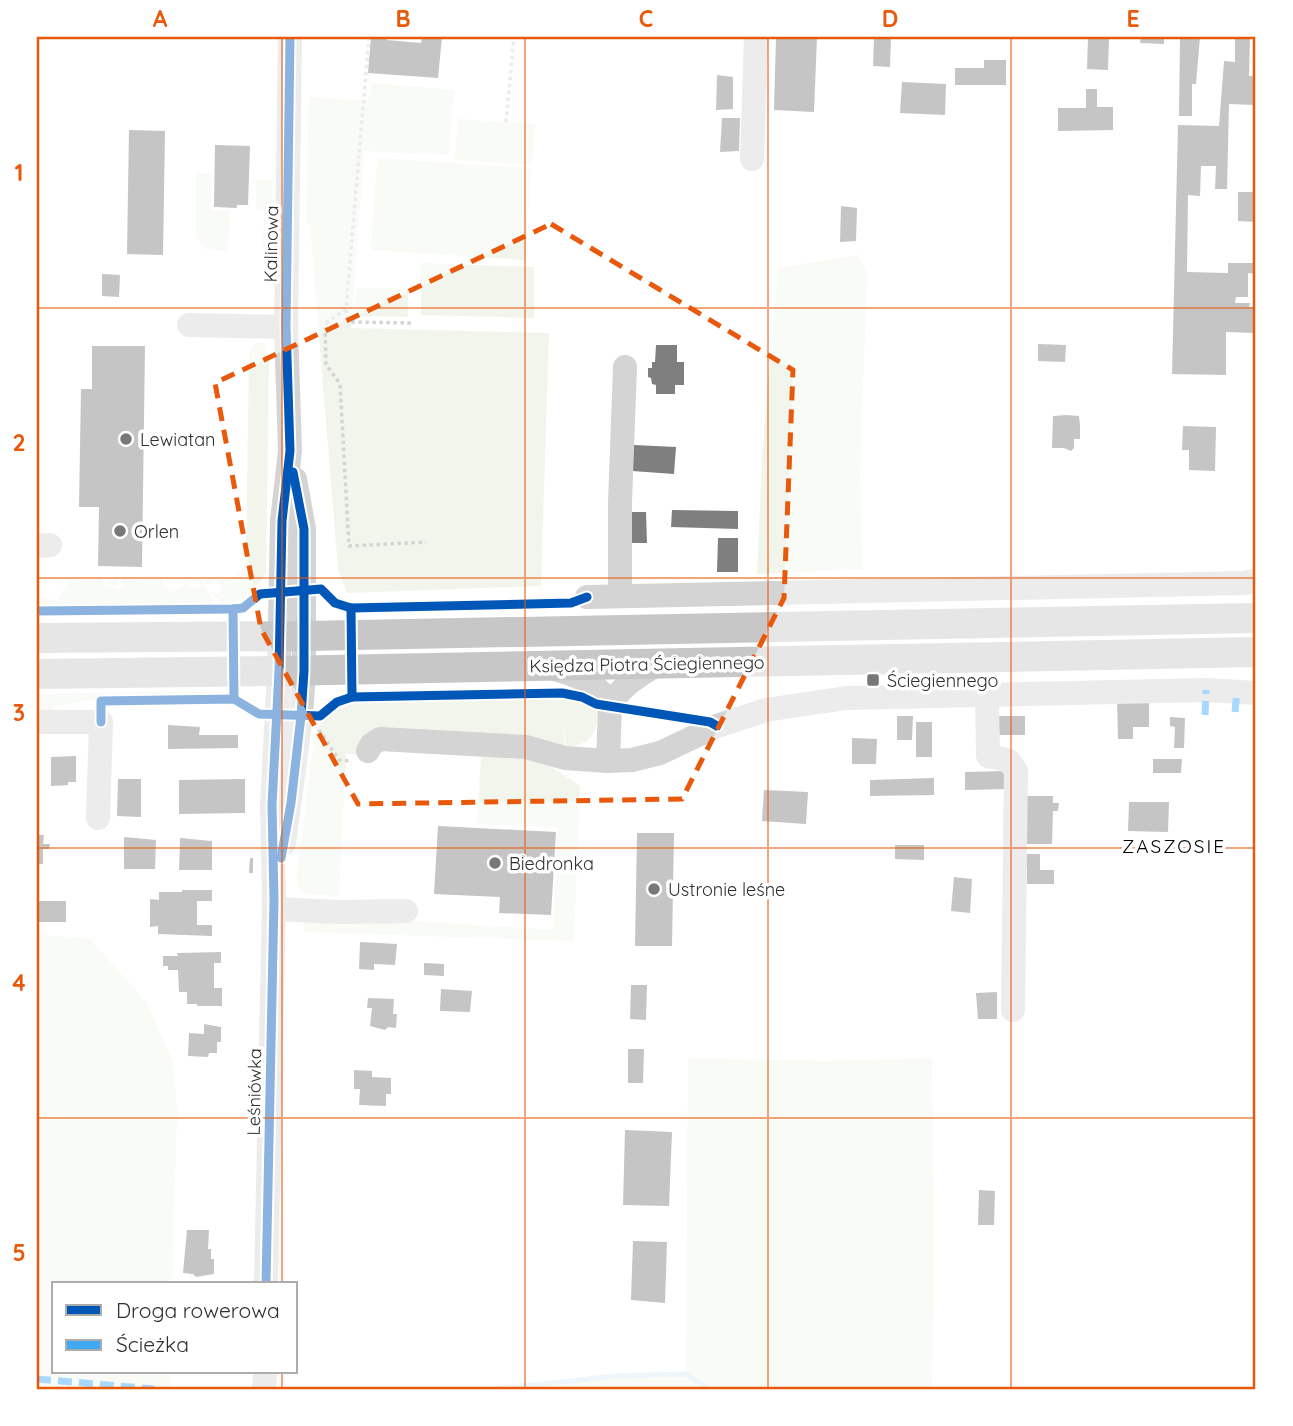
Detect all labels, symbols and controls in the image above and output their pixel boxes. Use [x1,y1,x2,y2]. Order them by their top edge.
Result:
text: A [153,4,168,33]
text: B [395,4,411,33]
text: C [639,4,653,33]
text: D [882,4,898,33]
text: E [1126,4,1140,33]
text: 1 [15,158,23,187]
street label: Kalinowa [259,205,283,283]
text: 2 [12,428,26,457]
place label: Lewiatan [140,428,215,451]
marker: Lewiatan [118,431,134,447]
place label: Orlen [134,520,179,543]
marker: Orlen [112,523,128,539]
street label: Księdza Piotra Ściegiennego [529,650,765,678]
place label: Ściegiennego [887,669,998,692]
marker: Ściegiennego [865,672,881,688]
text: 3 [13,698,25,727]
district label: ZASZOSIE [1122,834,1226,858]
place label: Biedronka [509,852,594,875]
marker: Biedronka [487,855,503,871]
place label: Ustronie leśne [668,878,785,901]
marker: Ustronie leśne [646,881,662,897]
text: 4 [12,968,26,997]
street label: Leśniówka [242,1048,266,1136]
text: 5 [12,1238,26,1267]
legend [52,1282,298,1374]
text: Droga rowerowa [116,1297,280,1323]
text: Ścieżka [116,1331,189,1357]

